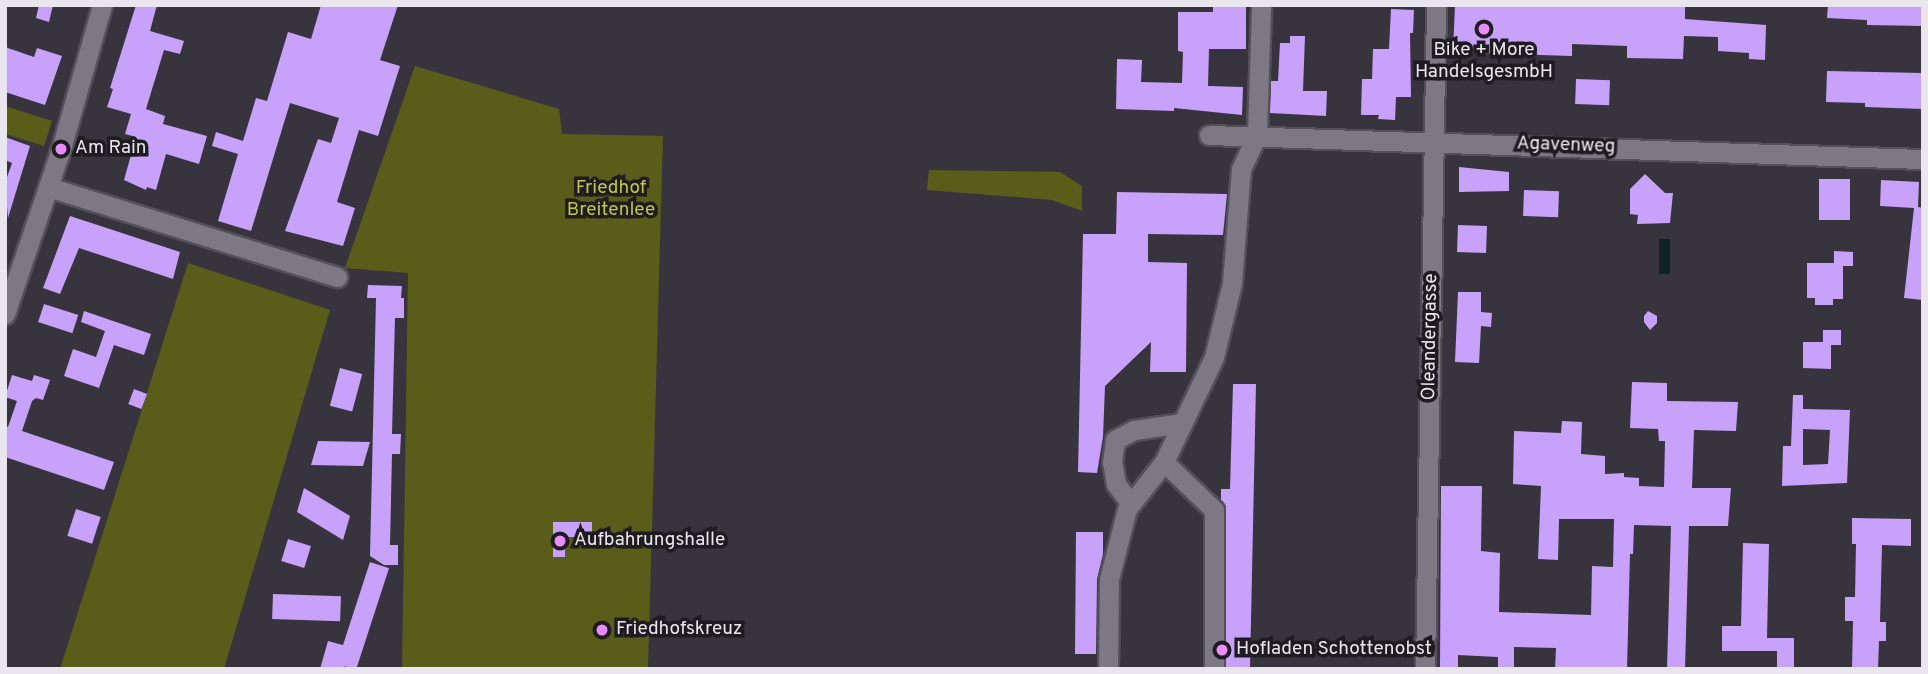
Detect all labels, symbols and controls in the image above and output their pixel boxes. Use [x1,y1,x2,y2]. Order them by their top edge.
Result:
marker: Bike + More HandelsgesmbH [1476,21,1492,37]
place label: Bike + More HandelsgesmbH [1415,40,1553,84]
street label: Agavenweg [1516,133,1616,159]
place label: Am Rain [75,138,146,160]
marker: Am Rain [53,141,69,157]
park label: Friedhof Breitenlee [567,178,655,222]
street label: Oleandergasse [1418,273,1444,401]
place label: Aufbahrungshalle [574,530,725,552]
marker: Aufbahrungshalle [552,533,568,549]
place label: Friedhofskreuz [616,619,742,641]
marker: Friedhofskreuz [594,622,610,638]
place label: Hofladen Schottenobst [1236,639,1432,661]
marker: Hofladen Schottenobst [1214,642,1230,658]

